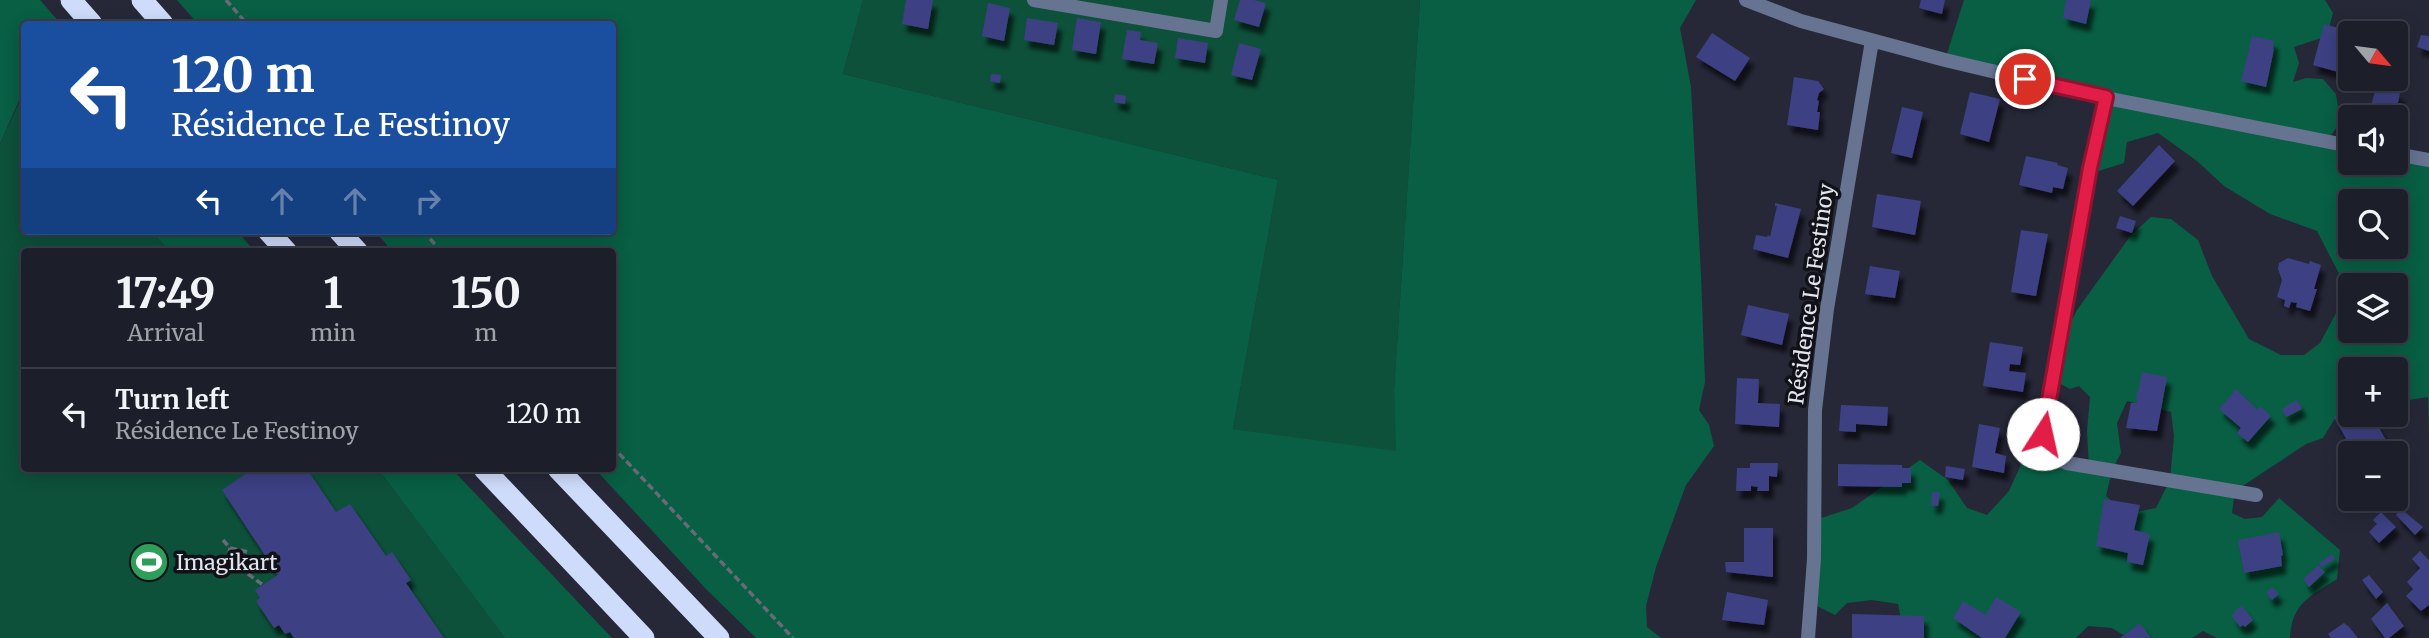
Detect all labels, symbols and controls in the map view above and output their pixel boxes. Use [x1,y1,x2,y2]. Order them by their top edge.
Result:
north arrow [2338,21,2408,91]
map controls [2338,21,2408,511]
text: 120 m [171,44,315,105]
icon: left [56,49,147,140]
pin [1995,49,2055,109]
icon: arrive [2006,60,2044,98]
text: Résidence Le Festinoy [171,105,510,145]
button: sound [2338,105,2408,175]
street label: Résidence Le Festinoy [1782,181,1840,406]
icon: left [190,182,228,220]
icon: ahead [263,182,301,220]
icon: ahead [336,182,374,220]
icon: right [409,182,447,220]
button: search [2338,189,2408,259]
text: 17:49 [116,267,215,319]
text: 1 [323,267,343,319]
text: 150 [451,267,521,319]
button: layers [2338,273,2408,343]
text: Arrival [127,318,204,347]
text: min [310,318,356,347]
text: m [474,318,497,347]
button: + [2338,357,2408,427]
text: Turn left [115,383,229,416]
icon: left [56,395,94,433]
text: 120 m [506,397,581,430]
position arrow [2006,397,2080,471]
text: Résidence Le Festinoy [115,416,359,445]
button: − [2338,441,2408,511]
sports icon: Imagikart [128,541,170,583]
place label: Imagikart [176,549,277,576]

